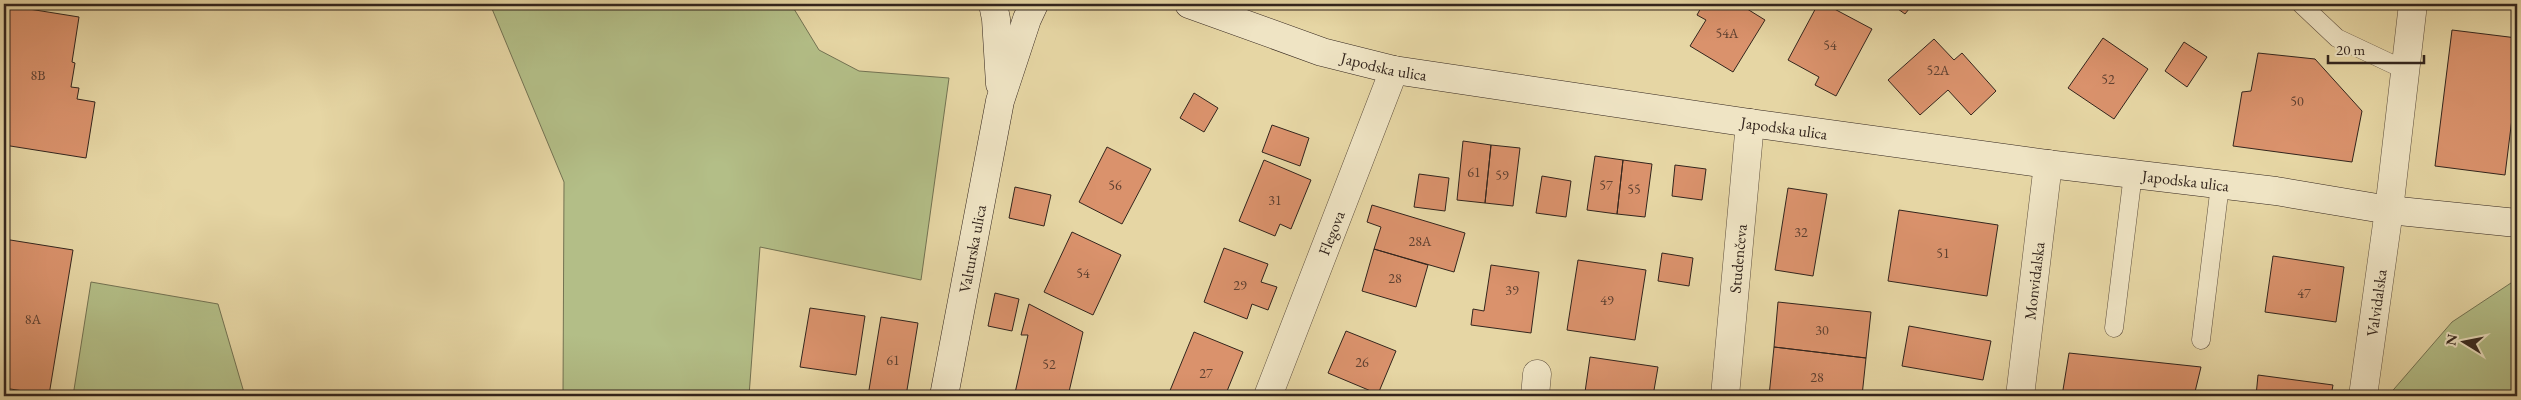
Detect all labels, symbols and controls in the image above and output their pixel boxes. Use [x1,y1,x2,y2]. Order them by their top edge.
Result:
house number: 54A [1715,24,1739,42]
scale bar [2328,32,2425,64]
house number: 54 [1823,36,1837,54]
text: 20 m [2336,40,2365,59]
street label: Japodska ulica [1337,46,1429,85]
house number: 52A [1926,61,1950,79]
house number: 8B [31,66,45,84]
house number: 52 [2101,70,2115,88]
house number: 50 [2290,92,2304,110]
street label: Japodska ulica [1737,111,1829,144]
house number: 61 [1467,163,1481,181]
street label: Japodska ulica [2139,165,2231,196]
house number: 59 [1495,166,1509,184]
house number: 56 [1108,176,1122,194]
house number: 57 [1599,176,1613,194]
house number: 55 [1627,180,1641,198]
house number: 31 [1268,191,1282,209]
street label: Valturska ulica [953,202,991,294]
street label: Flegova [1313,207,1349,258]
street label: Studenčeva [1724,222,1751,294]
house number: 32 [1794,223,1808,241]
house number: 28A [1408,232,1432,250]
street label: Monvidalska [2019,240,2049,321]
house number: 51 [1936,244,1950,262]
house number: 54 [1076,264,1090,282]
street label: Valvidalska [2361,267,2391,338]
house number: 28 [1388,269,1402,287]
house number: 29 [1233,276,1247,294]
house number: 39 [1505,281,1519,299]
house number: 47 [2297,284,2311,302]
house number: 49 [1600,291,1614,309]
house number: 8A [25,310,42,328]
north arrow [2438,318,2488,368]
house number: 30 [1815,321,1829,339]
text: N [2441,332,2461,347]
house number: 61 [886,351,900,369]
house number: 26 [1355,353,1369,371]
house number: 52 [1042,355,1056,373]
house number: 27 [1199,364,1213,382]
house number: 28 [1810,368,1824,386]

